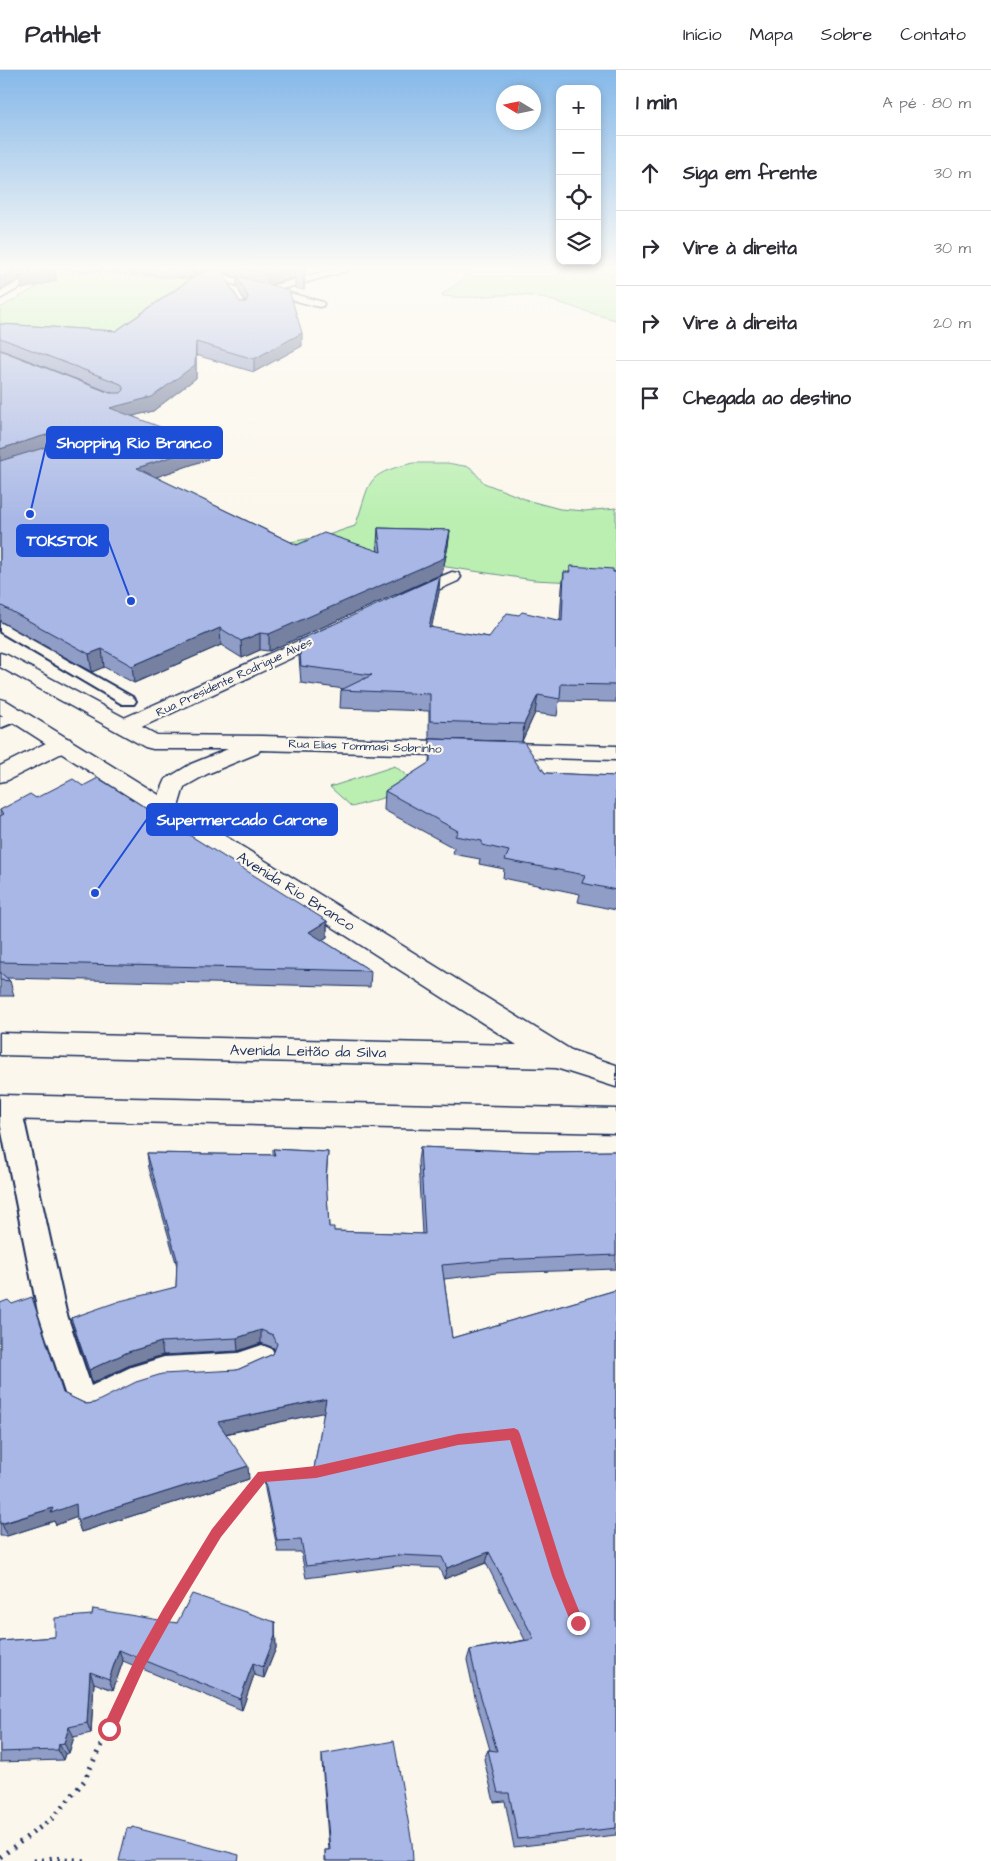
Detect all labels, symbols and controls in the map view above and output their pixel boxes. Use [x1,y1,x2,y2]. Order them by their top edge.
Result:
text: Pathlet [25,18,101,52]
text: Início [683,22,722,47]
text: Mapa [750,22,793,47]
text: Sobre [821,22,872,47]
text: Contato [900,22,966,47]
north arrow [496,85,541,130]
map controls [556,85,601,265]
button: + [556,85,601,130]
text: 1 min [636,88,677,117]
text: A pé · 80 m [882,92,971,114]
button: − [556,130,601,175]
icon: ahead [636,159,664,187]
text: Siga em frente [683,160,817,187]
text: 30 m [934,162,971,184]
button: locate [556,175,601,220]
button: layers [556,220,601,265]
icon: right [636,234,664,262]
text: Vire à direita [683,235,797,262]
text: 30 m [934,237,971,259]
icon: right [636,309,664,337]
text: Vire à direita [683,310,797,337]
text: 20 m [933,312,971,334]
icon: arrive [636,384,664,412]
text: Chegada ao destino [683,385,851,412]
callout: Shopping Rio Branco [47,427,222,458]
text: Shopping Rio Branco [56,432,212,456]
callout: TOKSTOK [17,525,108,556]
text: TOKSTOK [25,530,98,552]
street label: Rua Presidente Rodrigue Alves [153,634,316,722]
street label: Rua Elias Tommasi Sobrinho [288,735,442,758]
callout: Supermercado Carone [147,804,337,835]
text: Supermercado Carone [156,809,328,831]
street label: Avenida Rio Branco [232,846,359,937]
street label: Avenida Leitão da Silva [230,1040,387,1063]
route end [567,1612,590,1635]
route start [98,1718,121,1741]

